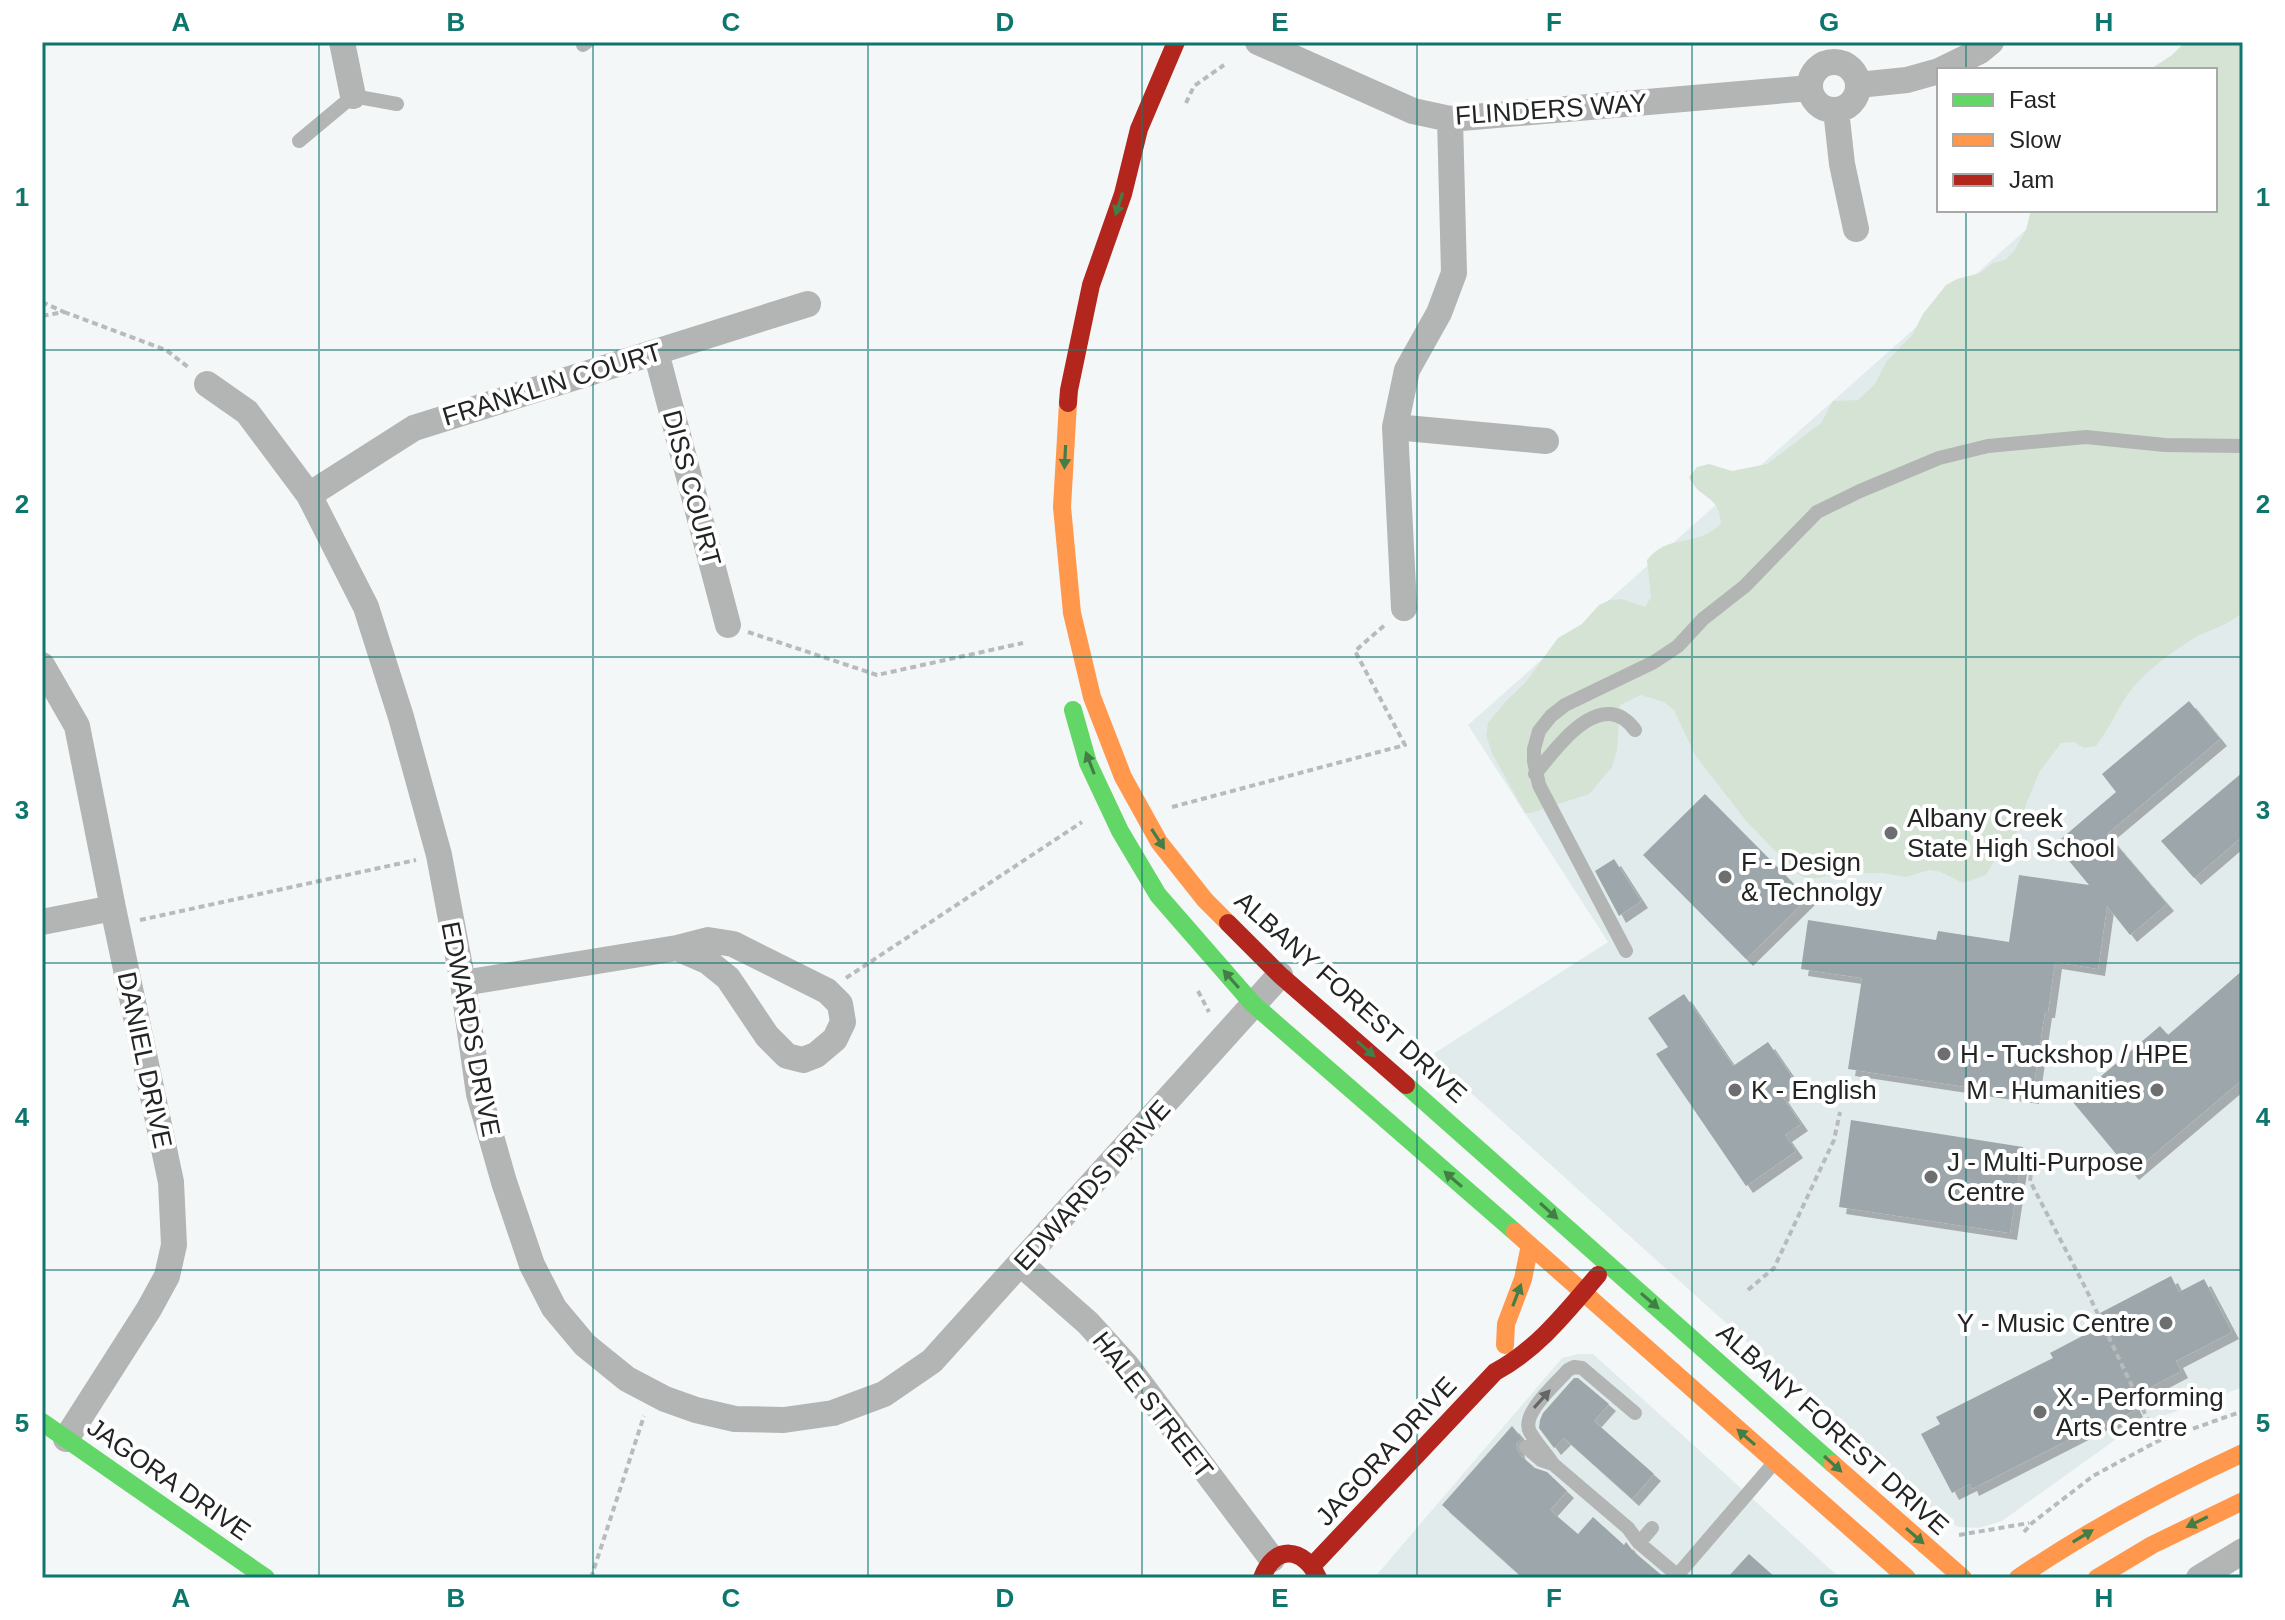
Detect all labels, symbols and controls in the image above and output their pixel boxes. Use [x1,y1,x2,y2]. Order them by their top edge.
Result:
text: A [172,7,191,37]
text: B [447,7,465,37]
text: C [722,7,741,37]
text: D [996,7,1014,37]
text: E [1271,7,1289,37]
text: F [1546,7,1562,37]
text: G [1819,7,1839,37]
text: H [2095,7,2113,37]
legend [1937,68,2217,212]
text: Fast [2009,86,2056,113]
street label: FLINDERS WAY [1454,87,1648,131]
text: Slow [2009,126,2062,153]
text: Jam [2009,166,2054,193]
text: 1 [15,182,29,212]
text: 1 [2256,182,2270,212]
one-way arrow [1112,193,1125,217]
street label: FRANKLIN COURT [439,336,665,432]
street label: DISS COURT [657,407,727,569]
one-way arrow [1058,445,1071,470]
text: 2 [15,489,29,519]
text: 2 [2256,489,2270,519]
one-way arrow [1083,751,1096,775]
text: 3 [15,795,29,825]
text: 3 [2256,795,2270,825]
place label: Albany Creek State High School [1907,803,2115,863]
marker: Albany Creek State High School [1882,824,1900,842]
one-way arrow [1151,828,1165,850]
place label: F - Design & Technolgy [1741,847,1882,907]
marker: F - Design & Technolgy [1716,868,1734,886]
street label: ALBANY FOREST DRIVE [1229,885,1473,1109]
street label: EDWARDS DRIVE [435,919,507,1139]
street label: DANIEL DRIVE [112,969,178,1151]
one-way arrow [1223,969,1240,989]
place label: H - Tuckshop / HPE [1960,1039,2188,1069]
one-way arrow [1356,1040,1375,1058]
marker: H - Tuckshop / HPE [1935,1045,1953,1063]
place label: K - English [1751,1075,1877,1105]
place label: M - Humanities [1966,1075,2141,1105]
marker: K - English [1726,1081,1744,1099]
marker: M - Humanities [2148,1081,2166,1099]
street label: EDWARDS DRIVE [1008,1094,1176,1276]
text: 4 [15,1102,30,1132]
text: 4 [2256,1102,2271,1132]
place label: J - Multi-Purpose Centre [1947,1147,2144,1207]
marker: J - Multi-Purpose Centre [1922,1168,1940,1186]
one-way arrow [1444,1170,1463,1188]
one-way arrow [1539,1202,1559,1219]
one-way arrow [1510,1283,1523,1307]
one-way arrow [1641,1292,1660,1310]
place label: Y - Music Centre [1957,1308,2150,1338]
marker: Y - Music Centre [2157,1314,2175,1332]
street label: ALBANY FOREST DRIVE [1711,1317,1955,1541]
street label: HALE STREET [1086,1326,1220,1484]
street label: JAGORA DRIVE [1310,1371,1462,1531]
place label: X - Performing Arts Centre [2056,1382,2224,1442]
one-way arrow [1533,1389,1551,1408]
marker: X - Performing Arts Centre [2031,1403,2049,1421]
text: 5 [15,1408,29,1438]
text: 5 [2256,1408,2270,1438]
street label: JAGORA DRIVE [82,1412,256,1546]
one-way arrow [1737,1429,1757,1446]
one-way arrow [1823,1454,1842,1472]
one-way arrow [2185,1515,2209,1529]
one-way arrow [1904,1527,1924,1544]
one-way arrow [2072,1530,2094,1544]
text: A [172,1583,191,1613]
text: B [447,1583,465,1613]
text: C [722,1583,741,1613]
text: D [996,1583,1014,1613]
text: E [1271,1583,1289,1613]
text: F [1546,1583,1562,1613]
text: G [1819,1583,1839,1613]
text: H [2095,1583,2113,1613]

